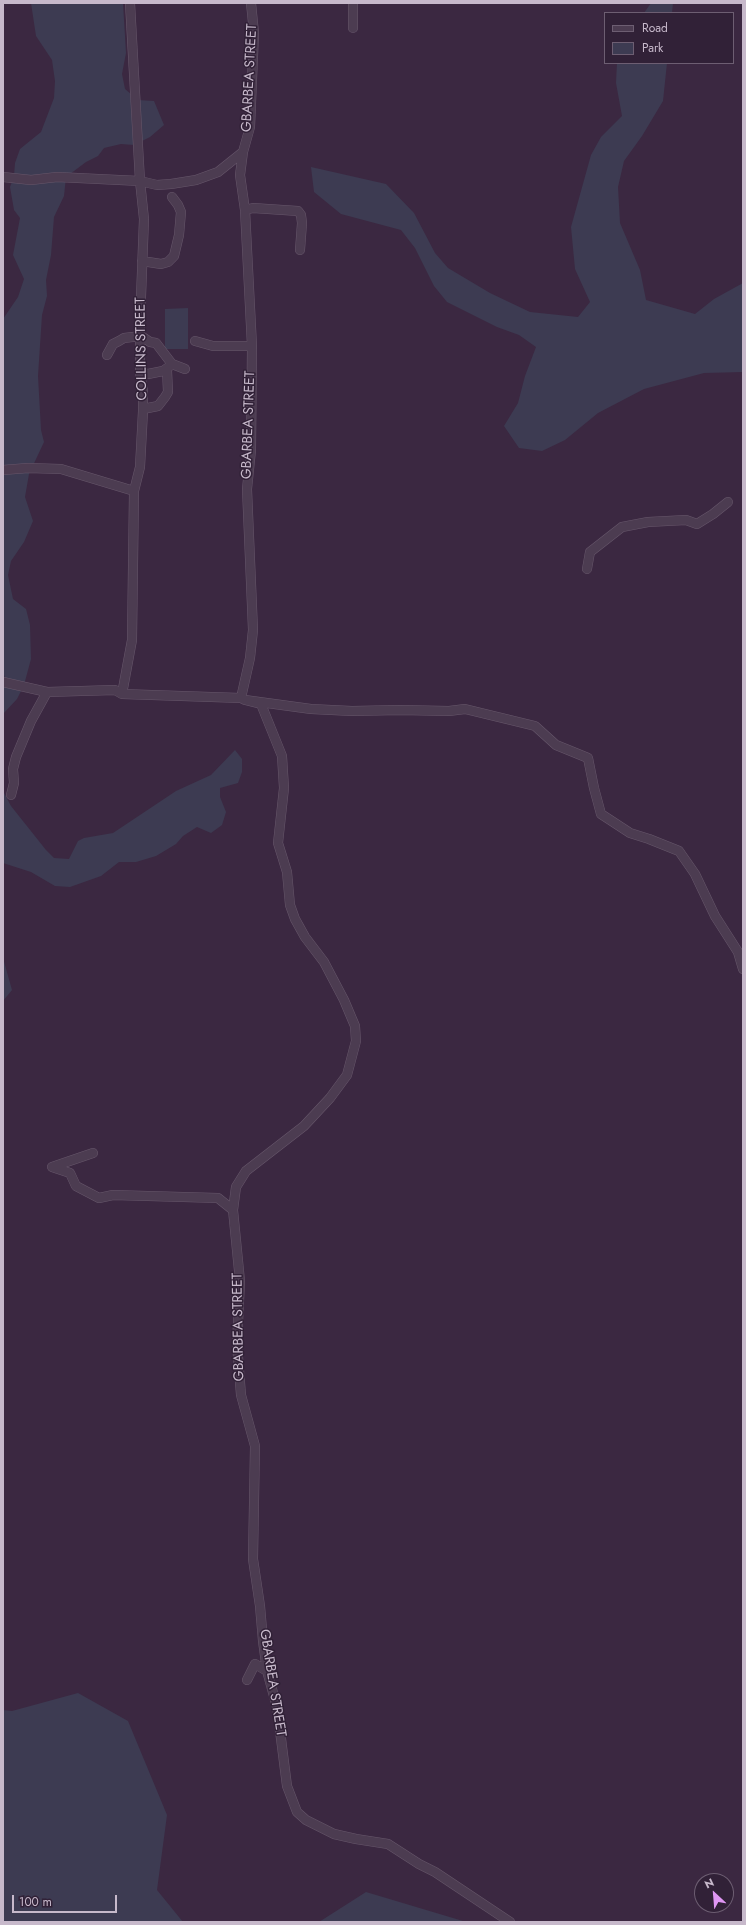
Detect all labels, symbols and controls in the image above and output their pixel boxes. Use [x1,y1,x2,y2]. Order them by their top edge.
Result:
legend [604,12,734,64]
text: Road [642,19,668,37]
street label: GBARBEA STREET [239,23,261,133]
text: Park [642,39,663,57]
street label: COLLINS STREET [133,297,151,401]
street label: GBARBEA STREET [239,371,259,479]
street label: GBARBEA STREET [230,1273,248,1381]
street label: GBARBEA STREET [255,1628,289,1738]
north arrow [694,1873,734,1913]
text: N [702,1874,717,1892]
scale bar [14,1887,119,1913]
text: 100 m [19,1893,52,1911]

